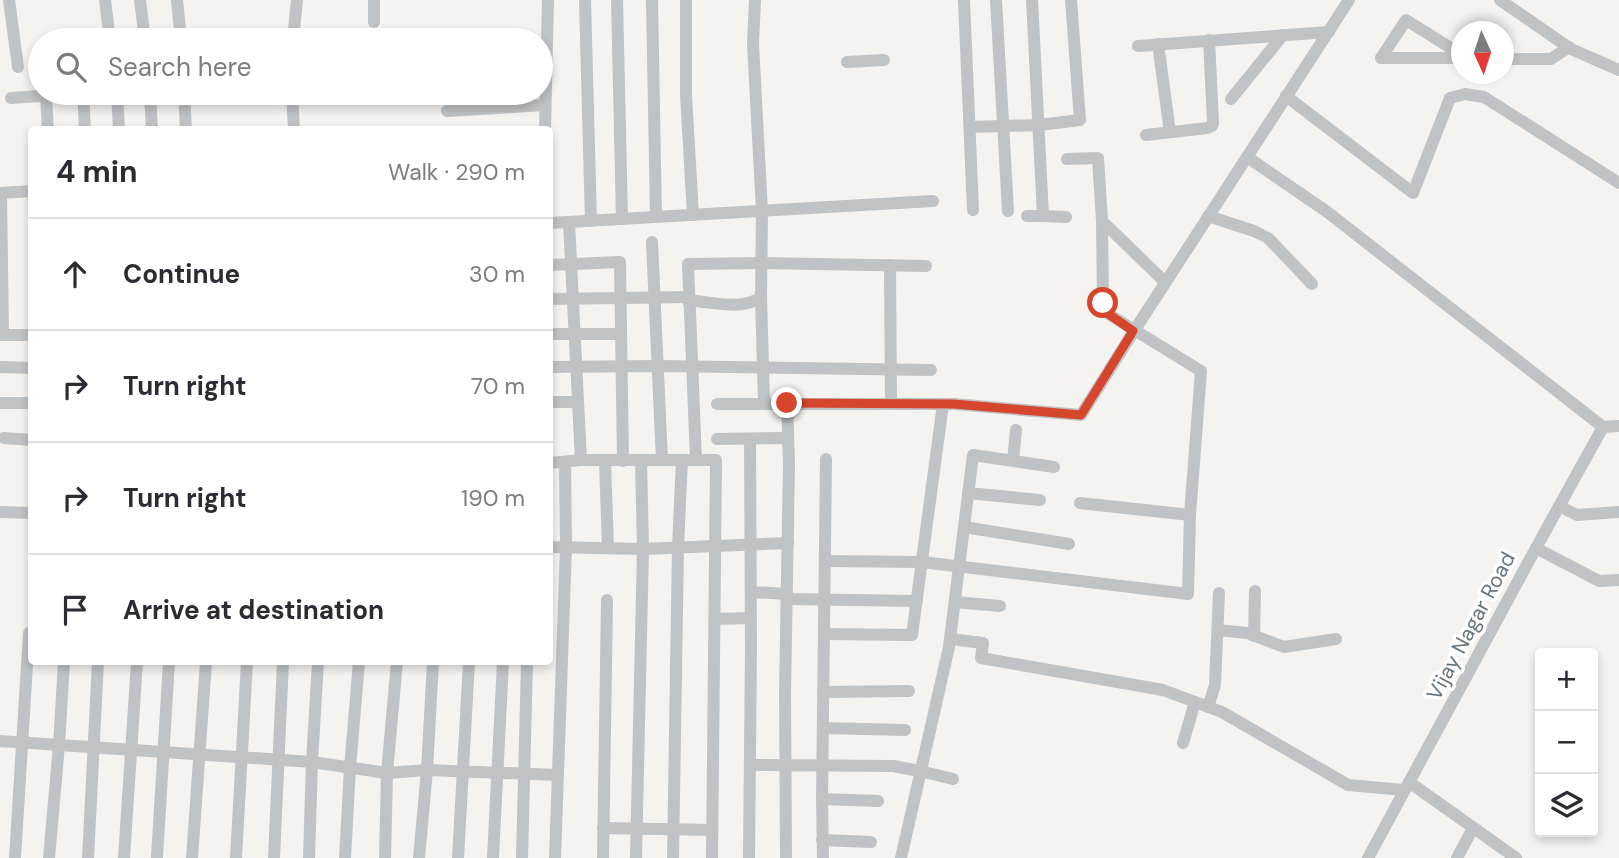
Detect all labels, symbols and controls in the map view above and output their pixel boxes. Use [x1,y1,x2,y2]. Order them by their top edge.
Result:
north arrow [1451,21,1514,84]
search box [28,28,553,105]
icon: search [52,48,90,86]
text: Search here [108,50,251,84]
text: 4 min [56,152,138,191]
text: Walk · 290 m [388,157,525,187]
icon: ahead [56,255,94,293]
text: Continue [123,257,240,291]
text: 30 m [469,259,525,289]
route start [1087,287,1118,318]
icon: right [56,367,94,405]
text: Turn right [123,369,247,403]
text: 70 m [471,371,525,401]
route end [771,387,802,418]
icon: right [56,479,94,517]
text: Turn right [123,481,247,515]
text: 190 m [461,483,525,513]
street label: Vijay Nagar Road [1420,547,1522,705]
icon: arrive [56,591,94,629]
text: Arrive at destination [123,593,384,627]
map controls [1535,648,1598,837]
button: + [1535,648,1598,711]
button: − [1535,711,1598,774]
button: layers [1535,774,1598,837]

